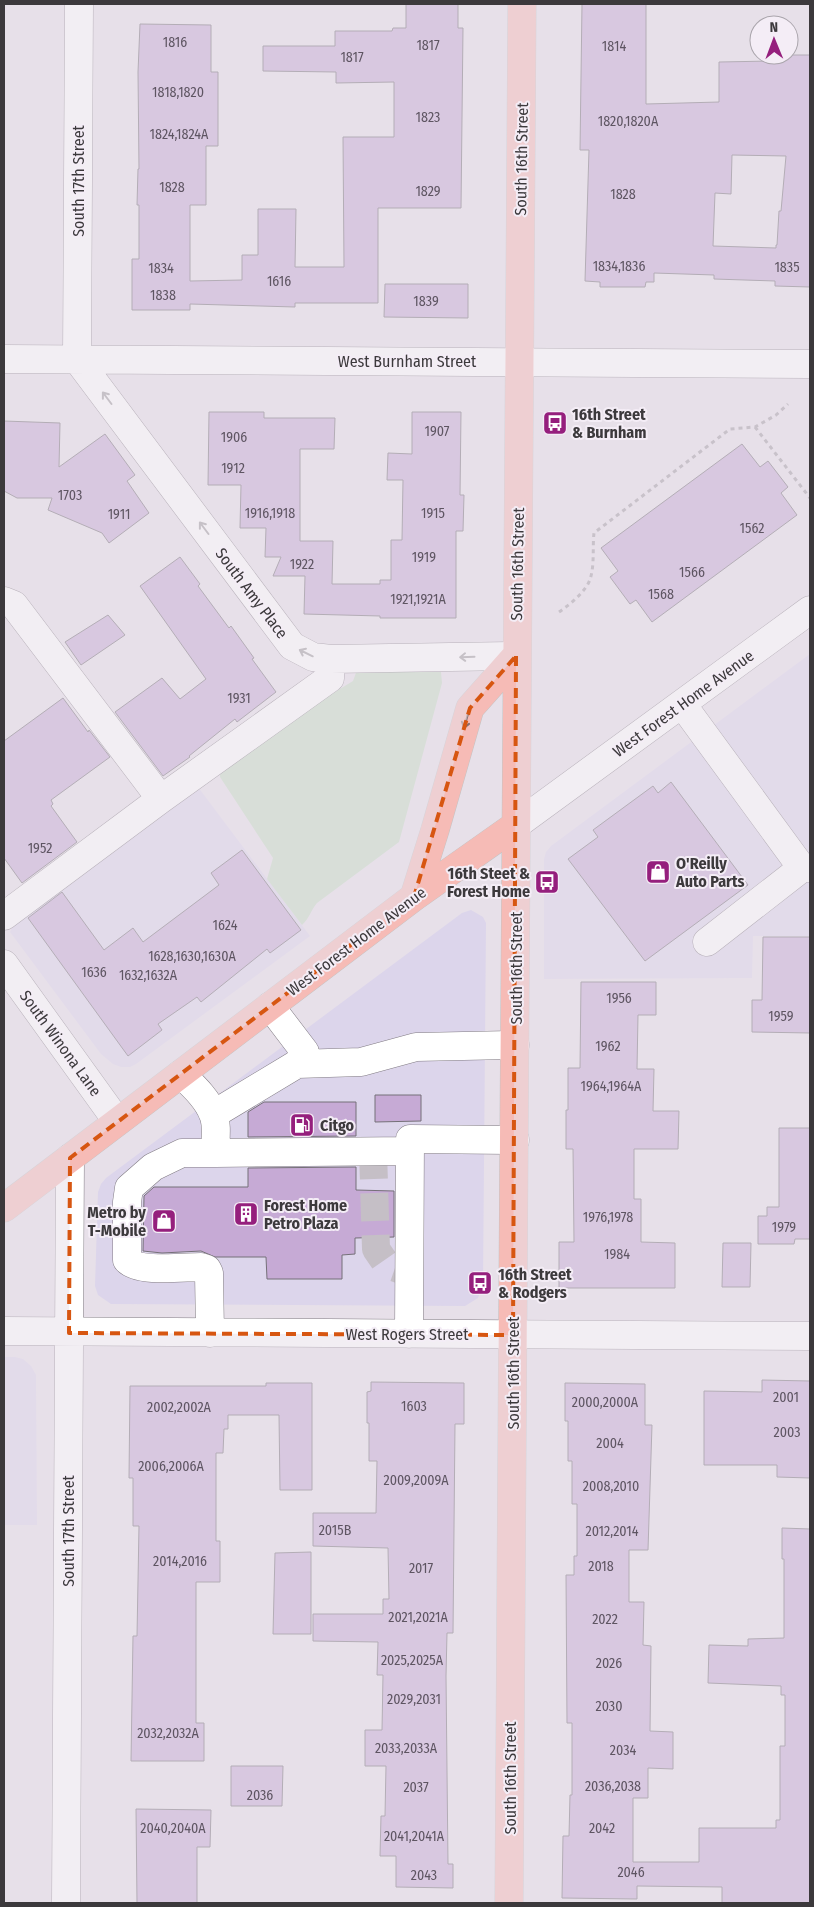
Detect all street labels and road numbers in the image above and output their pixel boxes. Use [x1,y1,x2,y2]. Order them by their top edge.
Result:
street label: South 16th Street [511,102,532,216]
street label: South 17th Street [69,124,88,237]
street label: West Burnham Street [338,352,477,371]
street label: South 16th Street [507,507,528,621]
street label: South Amy Place [211,544,292,642]
street label: West Forest Home Avenue [609,646,757,761]
street label: West Forest Home Avenue [283,883,430,1000]
street label: South 16th Street [507,911,526,1025]
street label: South Winona Lane [16,987,105,1100]
street label: South 16th Street [504,1316,523,1430]
street label: West Rogers Street [346,1325,469,1344]
street label: South 17th Street [59,1474,78,1587]
street label: South 16th Street [501,1721,520,1835]

